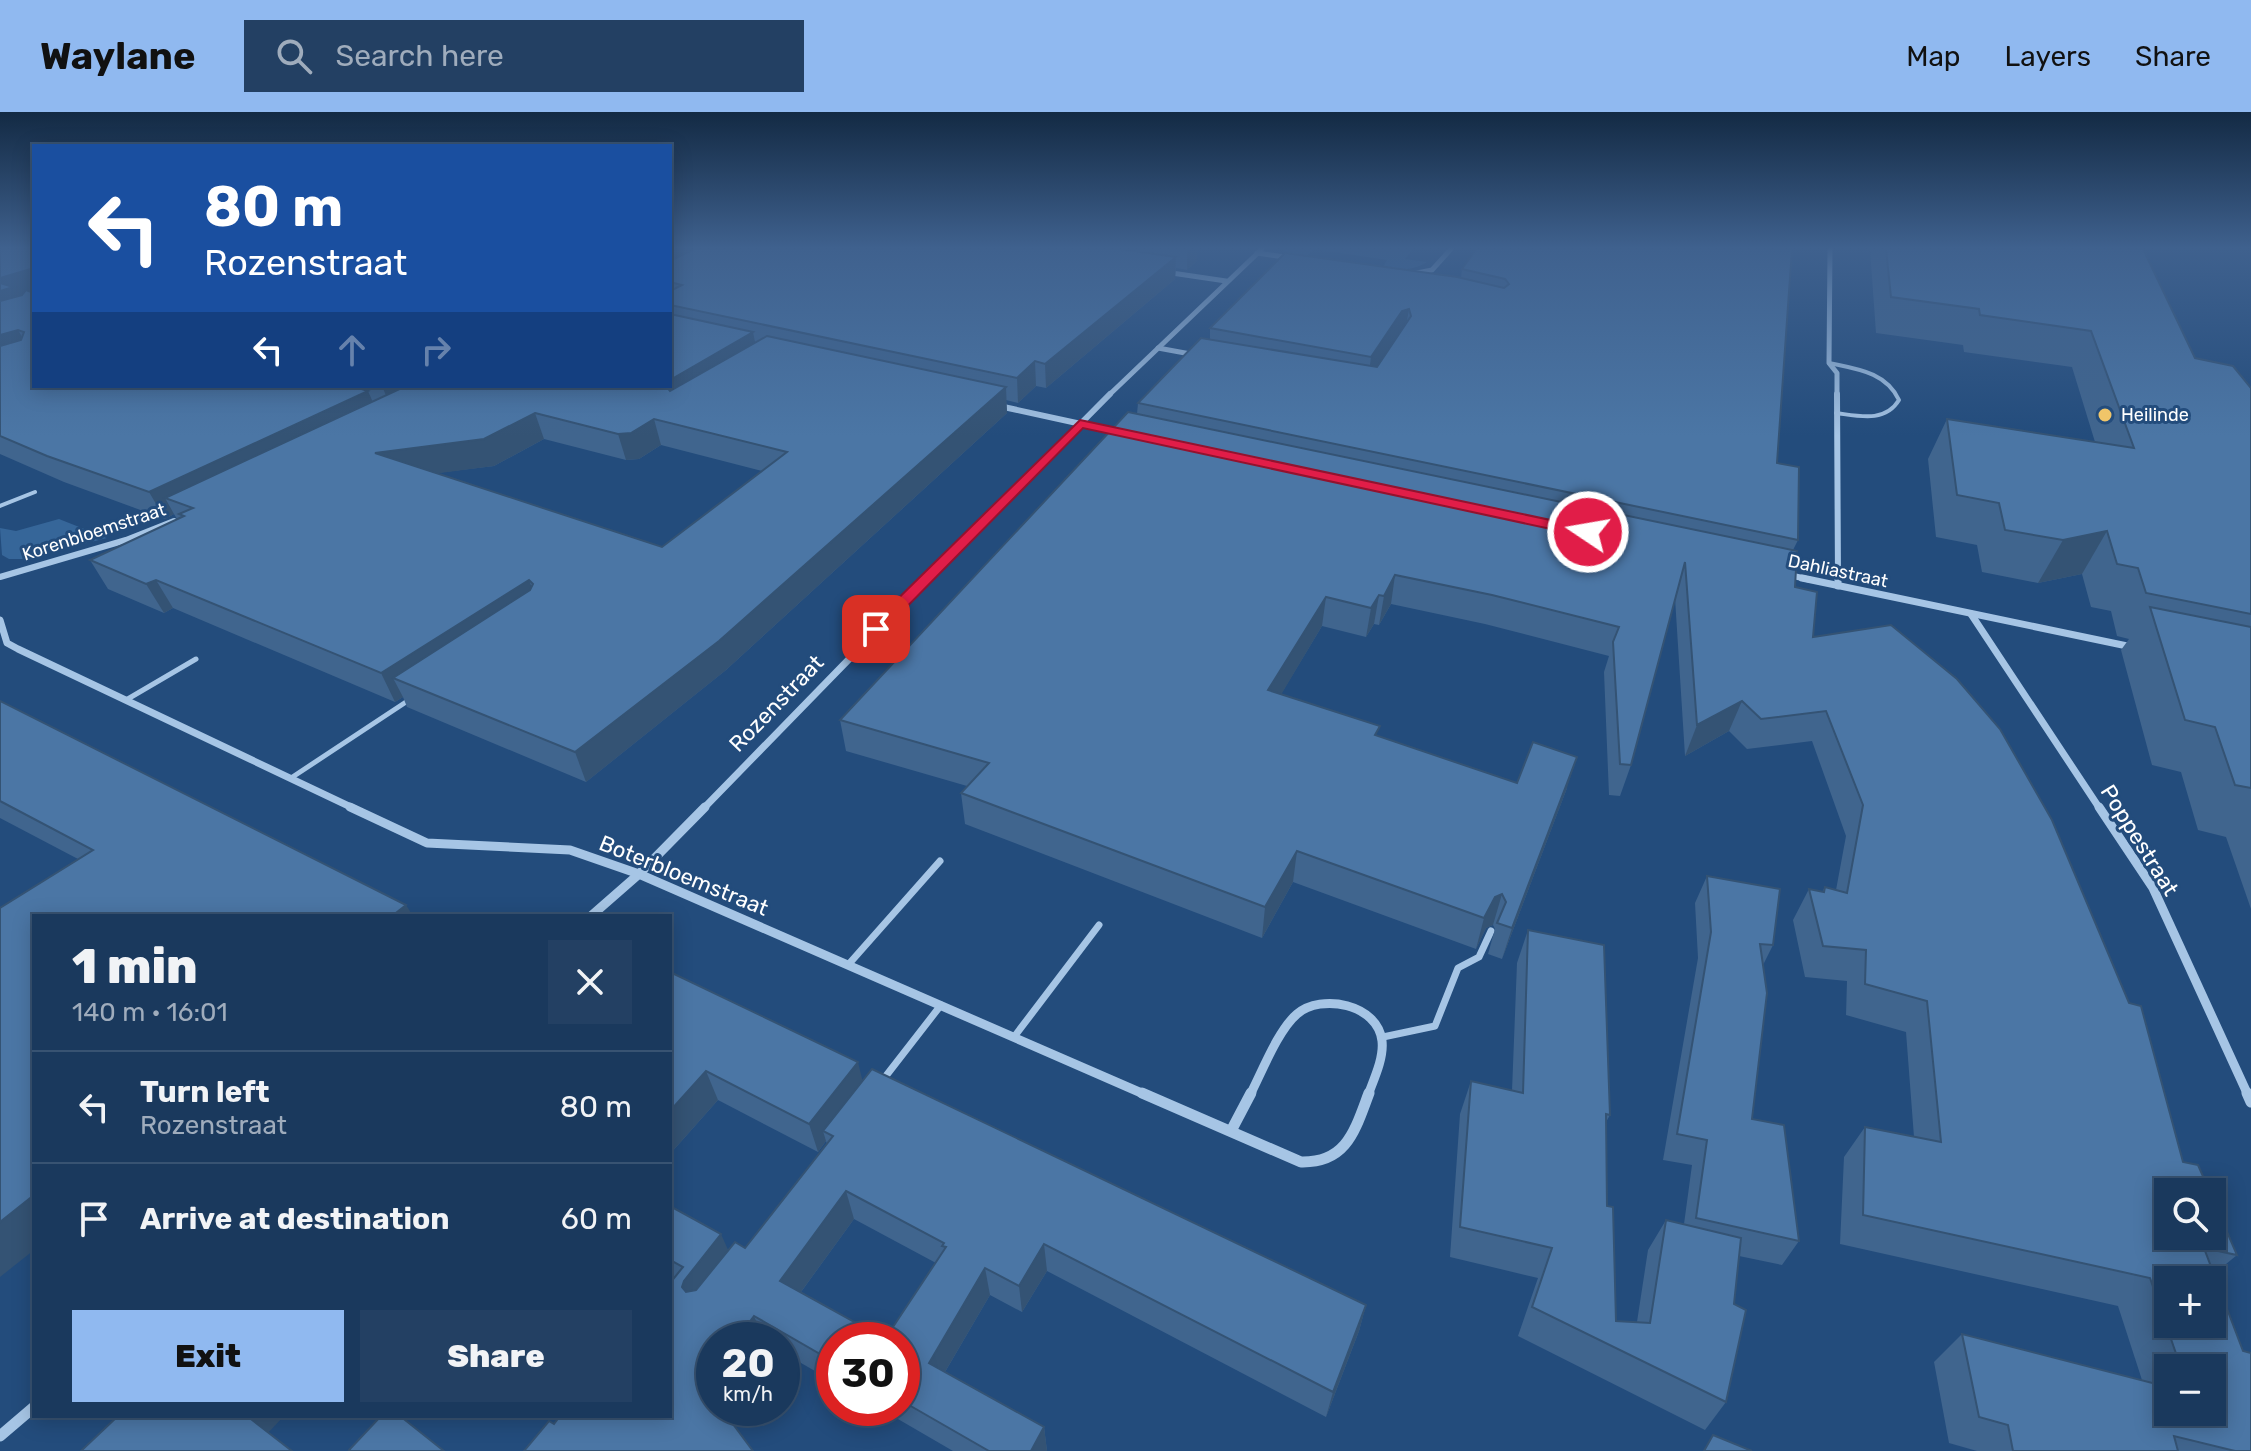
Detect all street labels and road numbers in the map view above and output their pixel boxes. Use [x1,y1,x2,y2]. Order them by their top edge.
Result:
street label: Korenbloemstraat [20,498,168,566]
street label: Dahliastraat [1786,550,1890,592]
street label: Rozenstraat [723,649,830,757]
street label: Poppestraat [2095,780,2185,901]
street label: Boterbloemstraat [595,829,773,922]

